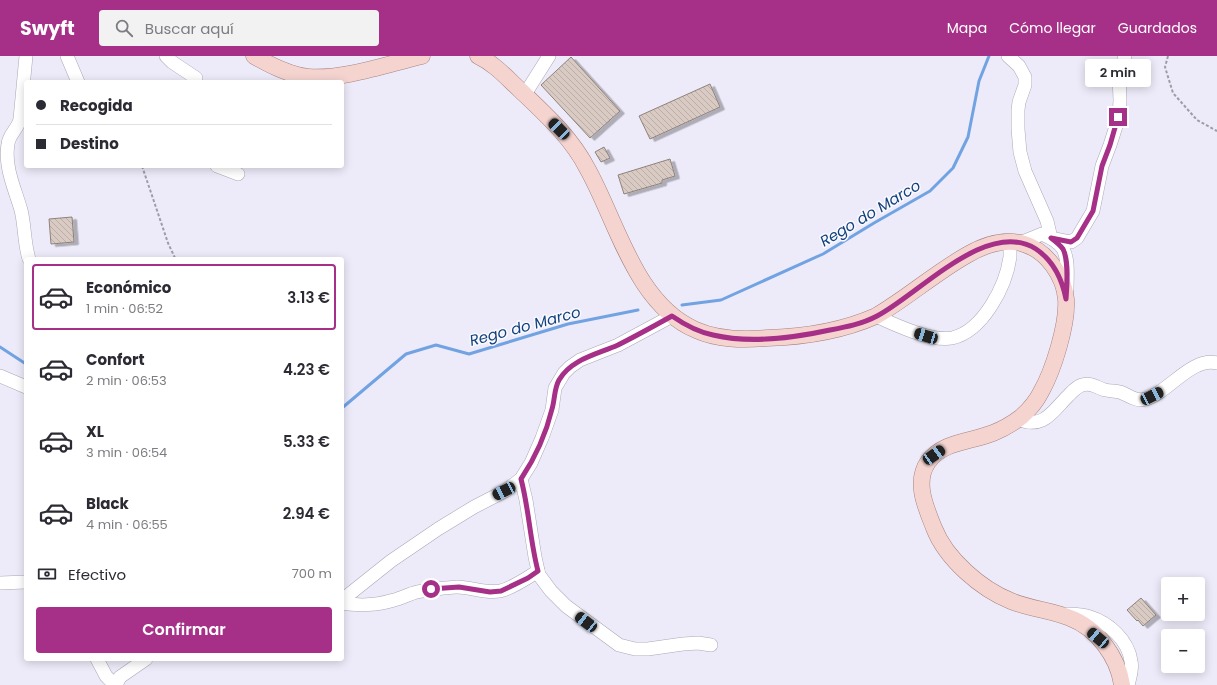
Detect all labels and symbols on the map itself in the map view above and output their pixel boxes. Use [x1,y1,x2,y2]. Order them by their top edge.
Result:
callout: 2 min [1085,59,1151,87]
route end [1109,108,1127,126]
car [546,116,572,142]
water label: Rego do Marco [816,175,924,251]
water label: Rego do Marco [467,301,583,351]
car [913,327,939,345]
car [1139,385,1165,407]
car [921,443,947,467]
car [491,480,517,502]
route start [422,580,440,598]
car [573,610,599,634]
car [1085,626,1111,650]

